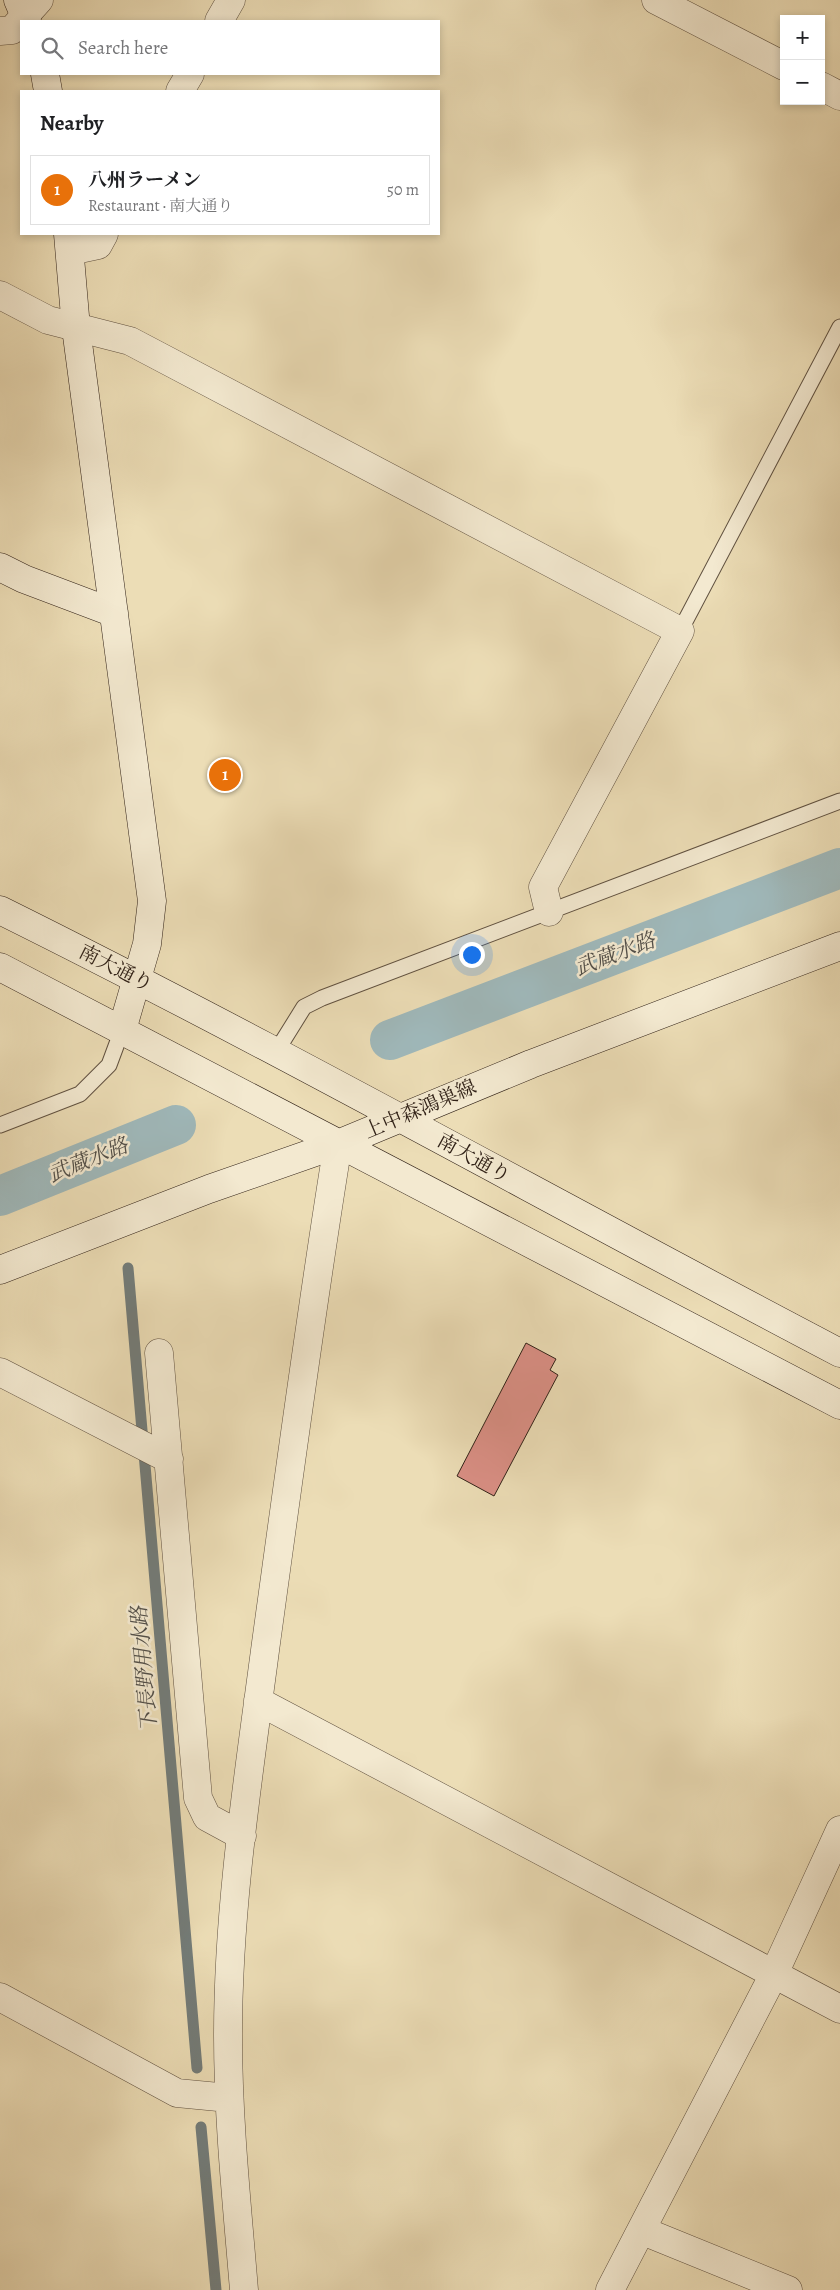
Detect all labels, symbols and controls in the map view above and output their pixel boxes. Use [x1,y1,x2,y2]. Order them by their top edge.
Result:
map controls [780,15,825,105]
button: + [780,15,825,60]
search box [20,20,440,75]
icon: search [38,34,66,62]
text: Search here [78,35,168,61]
button: − [780,60,825,105]
text: Nearby [40,109,103,137]
text: 八州ラーメン [88,167,201,193]
text: 1 [54,179,60,201]
text: 50 m [387,179,419,201]
text: Restaurant · 南大通り [88,195,233,217]
pin: 1 [209,756,241,794]
water label: 武蔵水路 [571,925,661,982]
street label: 南大通り [74,938,158,998]
your location [459,942,485,968]
street label: 上中森鴻巣線 [359,1073,481,1145]
street label: 南大通り [432,1127,516,1189]
water label: 武蔵水路 [44,1131,134,1189]
water label: 下長野用水路 [124,1603,163,1733]

